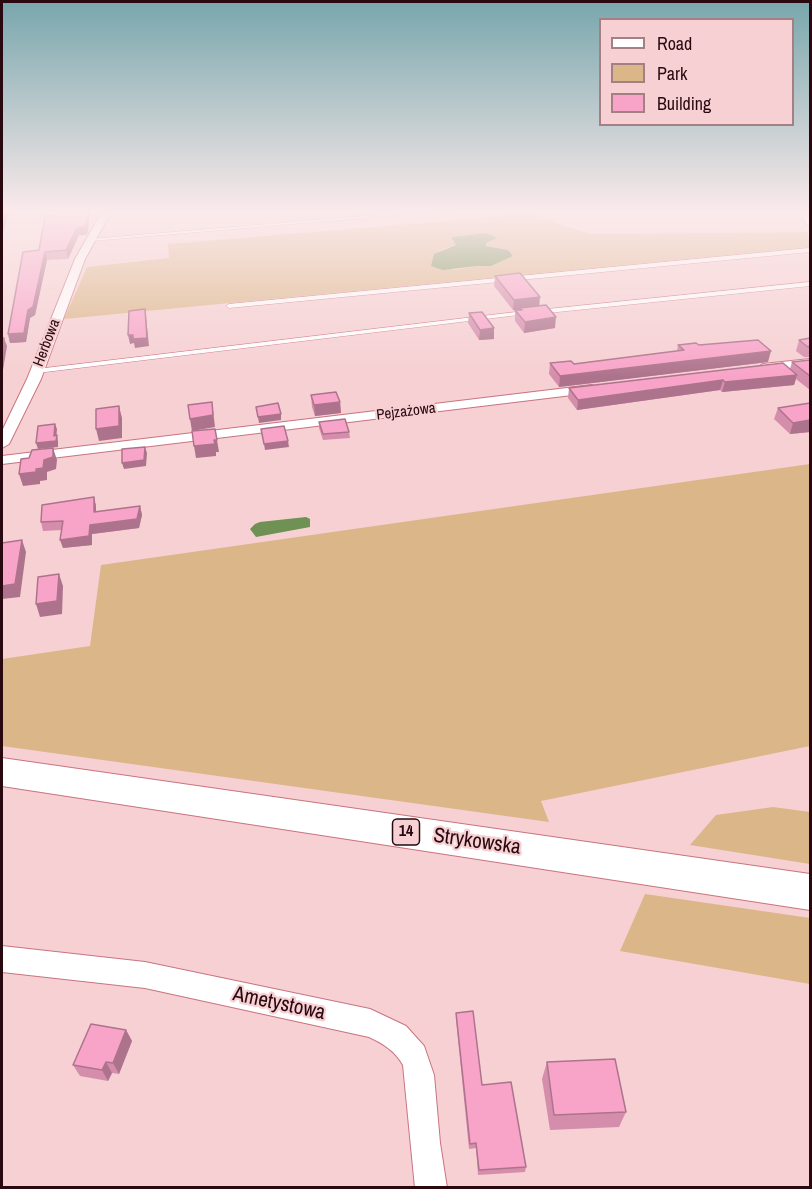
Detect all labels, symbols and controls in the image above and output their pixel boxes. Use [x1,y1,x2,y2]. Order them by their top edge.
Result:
legend [599,18,794,126]
text: Road [657,31,692,56]
text: Park [657,61,687,86]
text: Building [657,91,711,116]
street label: Herbowa [30,317,64,369]
street label: Pejzażowa [375,399,437,425]
road number: 14 [392,819,420,845]
street label: Strykowska [432,823,522,861]
street label: Ametystowa [231,982,327,1026]

